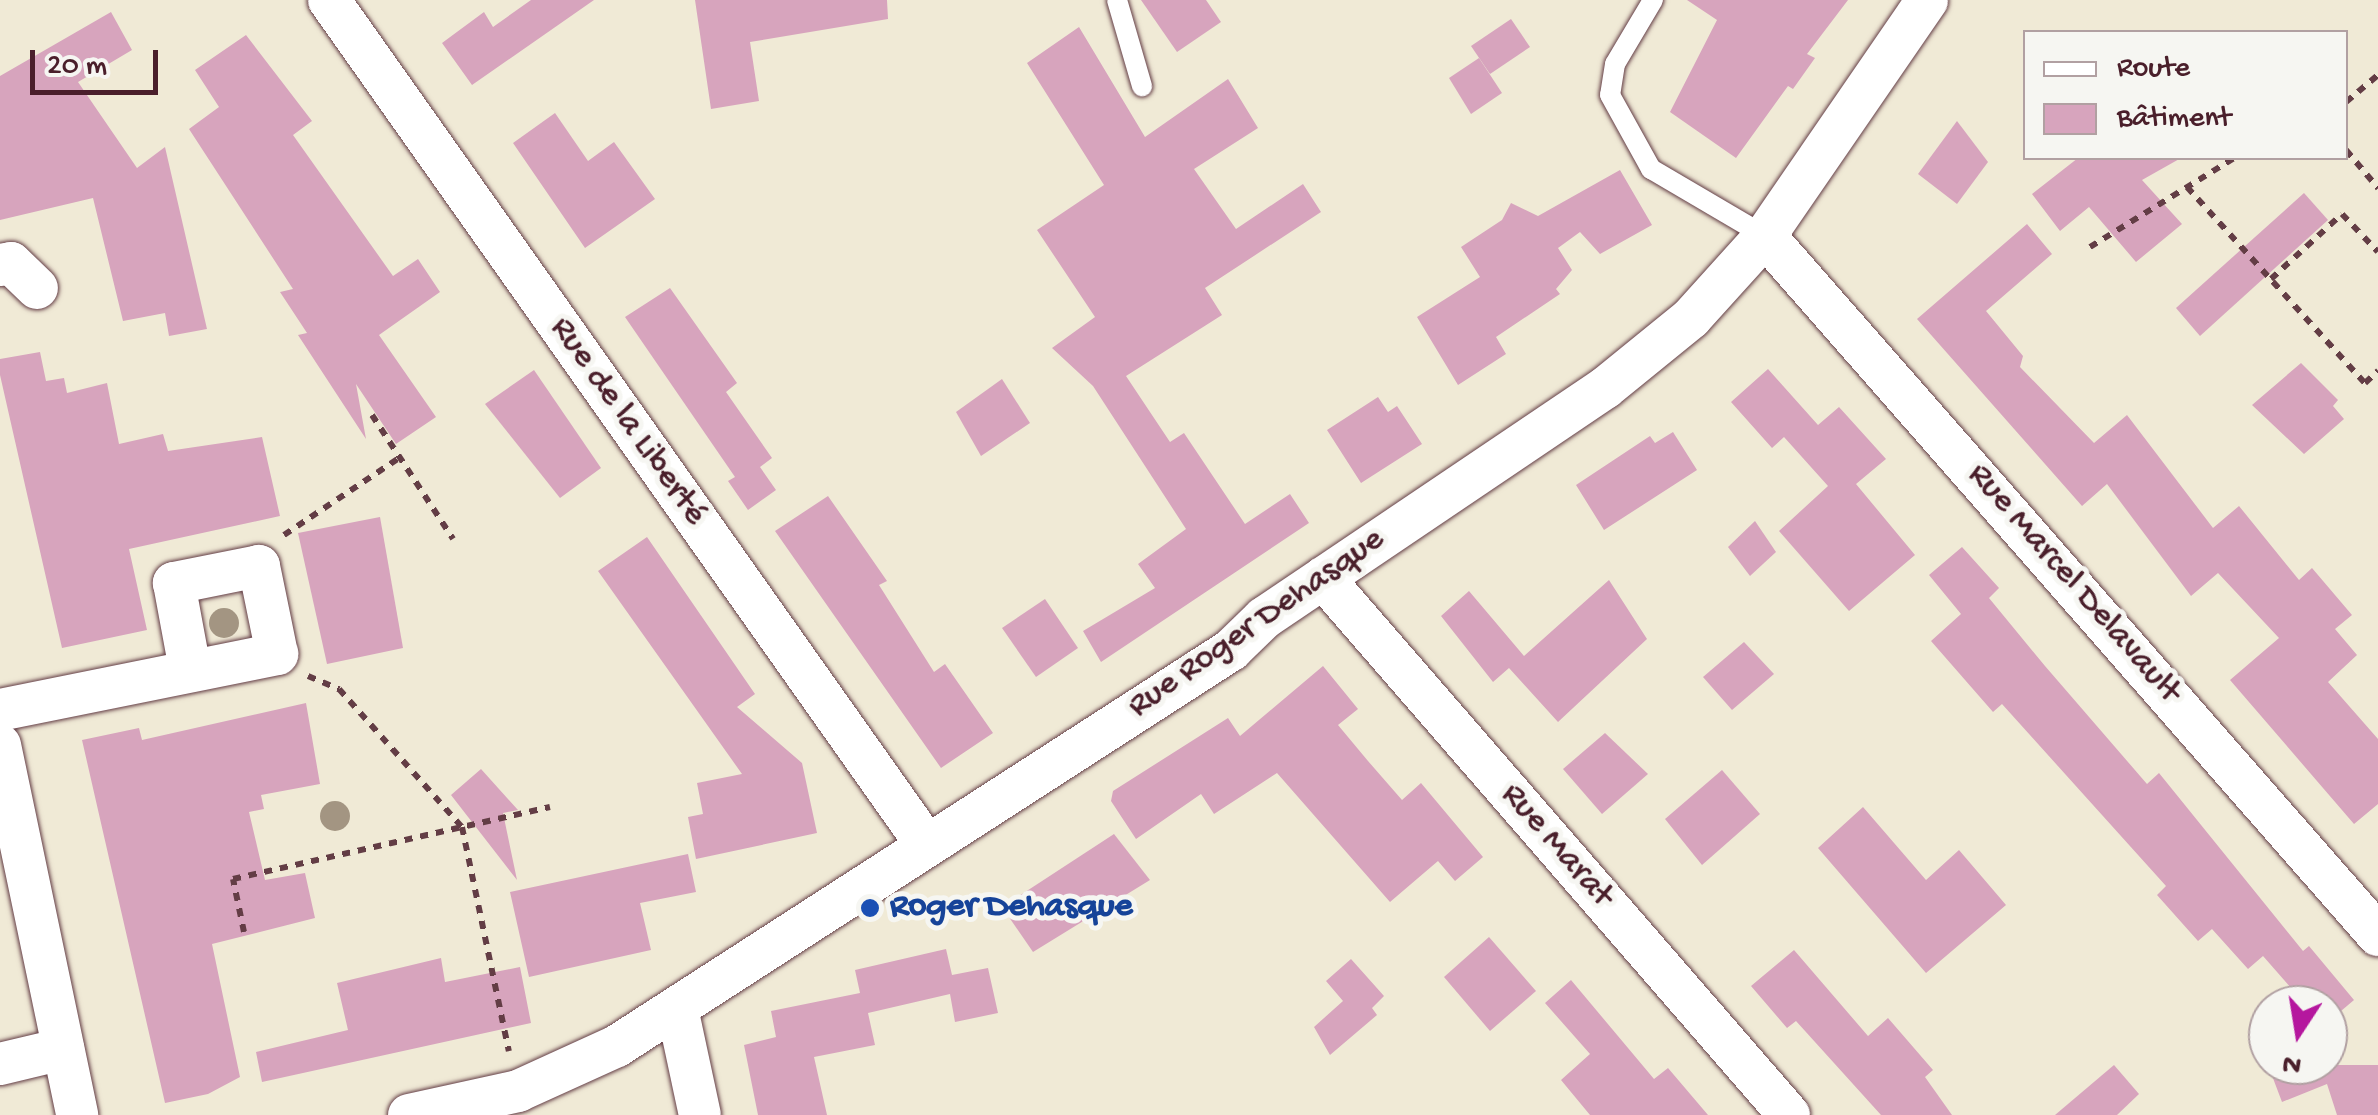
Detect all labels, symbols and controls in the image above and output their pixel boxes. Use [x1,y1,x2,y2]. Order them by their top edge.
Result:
scale bar [35,30,162,92]
legend [2023,30,2348,160]
text: 20 m [47,50,107,85]
text: Route [2117,52,2190,87]
text: Bâtiment [2117,102,2231,137]
street label: Rue de la Liberté [540,310,714,534]
street label: Rue Marcel Delavault [1957,455,2189,713]
street label: Rue Roger Dehasque [1121,520,1393,728]
street label: Rue Marat [1491,775,1621,917]
place label: Roger Dehasque [890,887,1133,929]
marker: Roger Dehasque [859,897,881,919]
north arrow [2248,985,2348,1085]
text: N [2280,1045,2304,1081]

